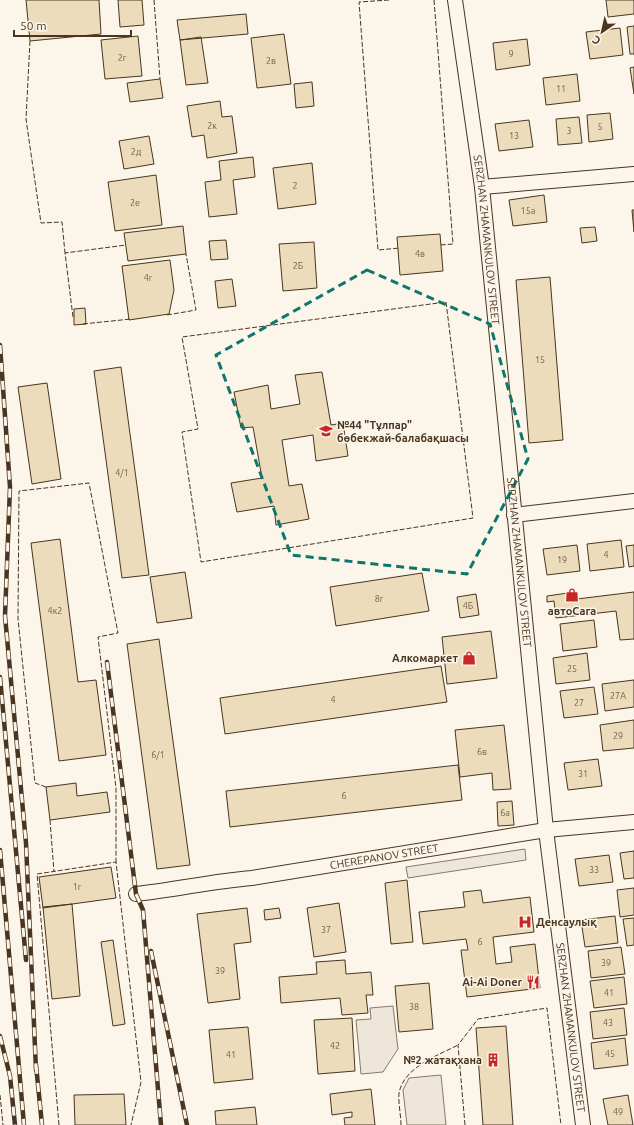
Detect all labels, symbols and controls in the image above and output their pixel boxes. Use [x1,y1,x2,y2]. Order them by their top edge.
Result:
scale bar [14,12,131,38]
north arrow [582,12,622,52]
text: 50 m [20,19,47,32]
text: С [590,33,603,47]
house number: 9 [508,49,514,59]
house number: 2г [118,53,127,63]
house number: 2в [266,56,276,66]
house number: 11 [556,84,566,94]
house number: 2к [207,121,217,131]
house number: 5 [597,122,603,132]
house number: 3 [566,126,572,136]
house number: 13 [509,131,519,141]
house number: 2д [131,147,141,157]
street label: SERZHAN ZHAMANKULOV STREET [471,154,502,325]
house number: 2 [292,181,298,191]
house number: 2е [130,198,140,208]
house number: 15а [521,206,535,216]
house number: 4в [415,249,425,259]
house number: 2Б [293,261,304,271]
house number: 4г [144,273,153,283]
house number: 15 [535,355,545,365]
place label: №44 "Тұлпар" бөбекжай-балабақшасы [337,419,469,444]
school or university icon: №44 "Тұлпар" бөбекжай-балабақшасы [318,423,334,439]
house number: 4/1 [115,468,129,478]
street label: SERZHAN ZHAMANKULOV STREET [505,477,534,648]
house number: 4 [603,550,609,560]
house number: 19 [557,555,567,565]
shop icon: автоСага [564,587,580,603]
house number: 8г [375,594,384,604]
house number: 4Б [463,601,474,611]
place label: автоСага [548,605,596,617]
house number: 4к2 [48,606,62,616]
shop icon: Алкомаркет [461,650,477,666]
place label: Алкомаркет [392,652,458,664]
house number: 25 [567,664,577,674]
house number: 27А [610,691,626,701]
house number: 4 [330,695,336,705]
house number: 27 [574,698,584,708]
house number: 29 [613,731,623,741]
house number: 6в [477,747,487,757]
house number: 6/1 [151,750,165,760]
house number: 31 [578,769,588,779]
house number: 6 [341,791,347,801]
house number: 6а [500,808,510,818]
street label: CHEREPANOV STREET [329,842,439,871]
house number: 33 [589,865,599,875]
house number: 1г [73,882,82,892]
hospital icon: Денсаулық [517,914,533,930]
place label: Денсаулық [536,916,597,928]
house number: 37 [321,925,331,935]
house number: 6 [477,937,483,947]
street label: SERZHAN ZHAMANKULOV STREET [554,942,587,1113]
house number: 39 [601,958,611,968]
house number: 39 [215,966,225,976]
restaurant icon: Ai-Ai Doner [525,974,541,990]
place label: Ai-Ai Doner [462,976,522,988]
house number: 41 [604,988,614,998]
house number: 38 [409,1002,419,1012]
house number: 43 [603,1018,613,1028]
house number: 42 [330,1041,340,1051]
house number: 45 [605,1049,615,1059]
house number: 41 [226,1050,236,1060]
building icon: №2 жатақхана [485,1052,501,1068]
place label: №2 жатақхана [403,1054,482,1066]
house number: 49 [613,1107,623,1117]

